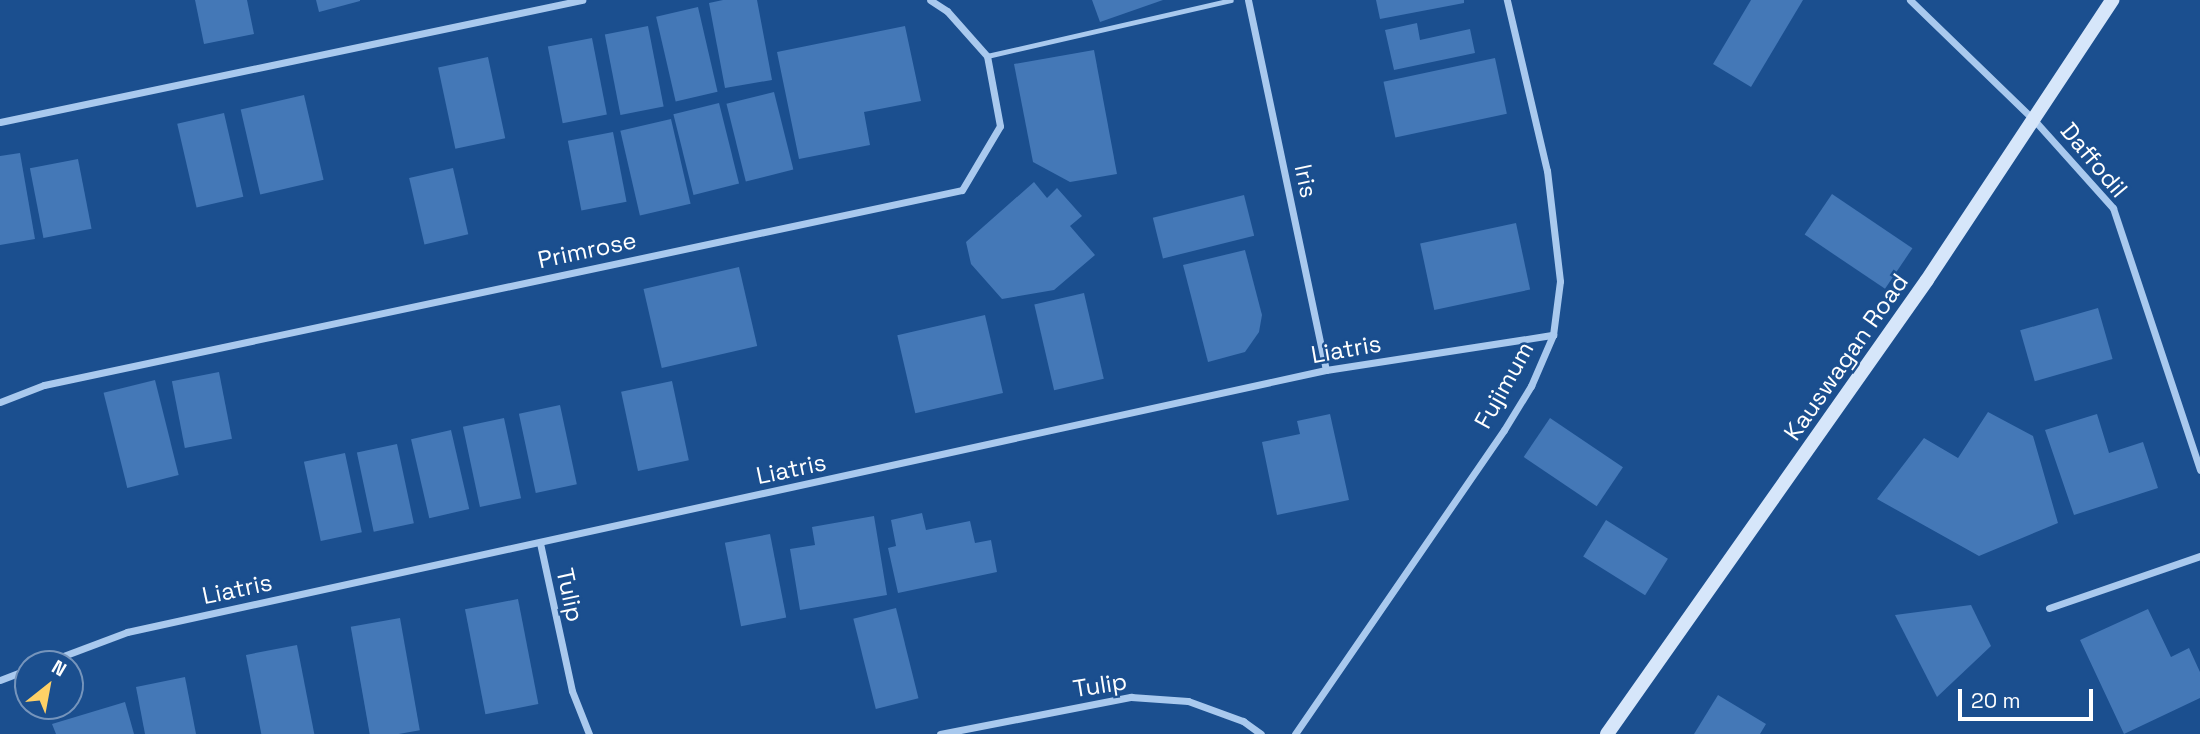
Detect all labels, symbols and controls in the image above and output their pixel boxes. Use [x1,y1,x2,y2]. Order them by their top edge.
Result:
street label: Daffodil [2054,117,2134,203]
street label: Iris [1288,162,1324,200]
street label: Primrose [535,225,639,275]
street label: Kauswagan Road [1778,268,1914,446]
street label: Liatris [1309,329,1383,369]
street label: Fujimum [1468,336,1540,434]
street label: Liatris [753,448,829,490]
street label: Tulip [550,566,590,624]
street label: Liatris [199,568,275,610]
north arrow [14,650,84,720]
text: N [47,654,71,682]
street label: Tulip [1071,667,1129,703]
scale bar [1962,674,2097,718]
text: 20 m [1971,687,2021,714]

